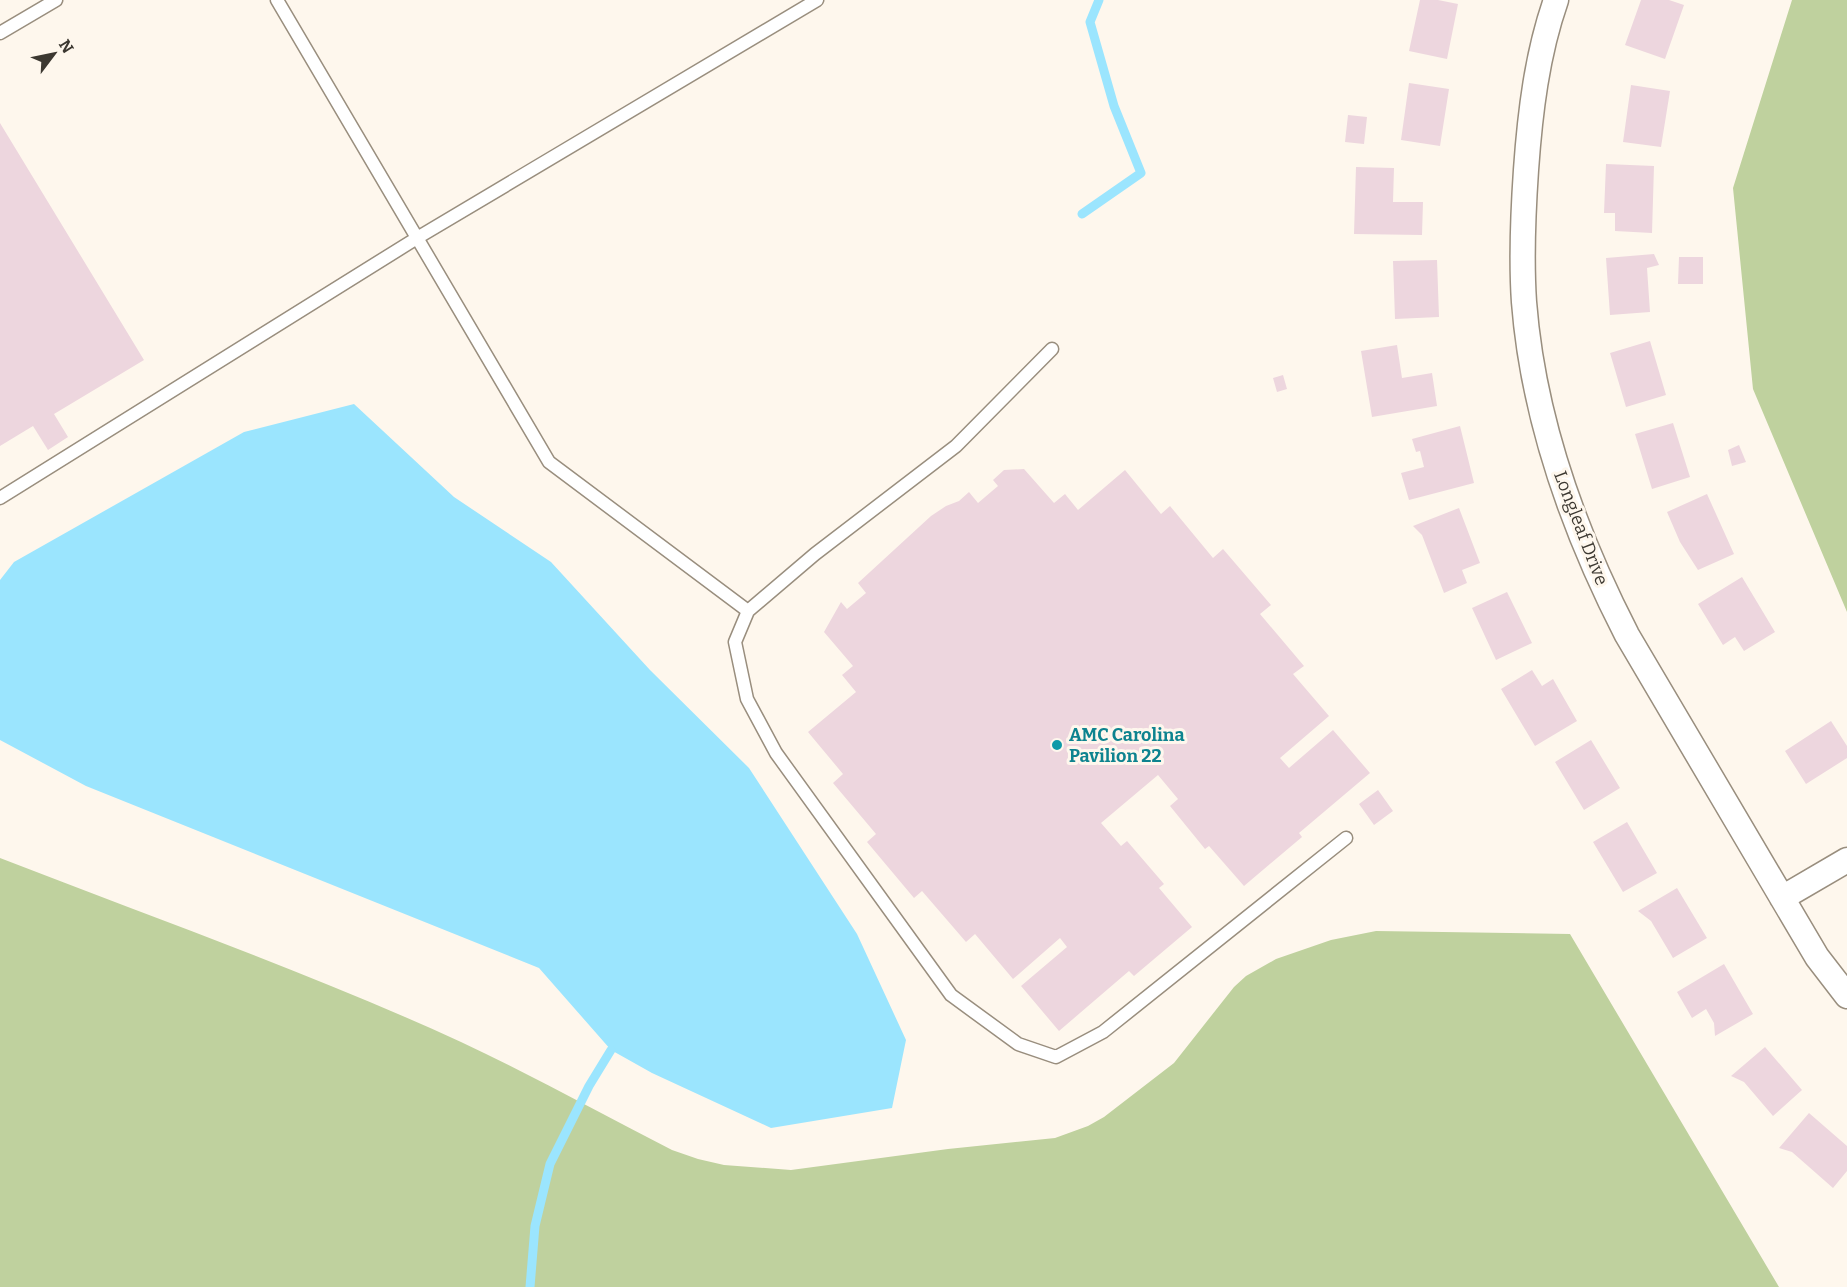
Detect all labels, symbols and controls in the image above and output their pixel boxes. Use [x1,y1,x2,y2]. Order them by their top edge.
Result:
north arrow [24,24,84,84]
text: N [55,36,78,57]
street label: Longleaf Drive [1549,468,1613,588]
place label: AMC Carolina Pavilion 22 [1069,724,1185,767]
marker: AMC Carolina Pavilion 22 [1050,738,1064,752]

